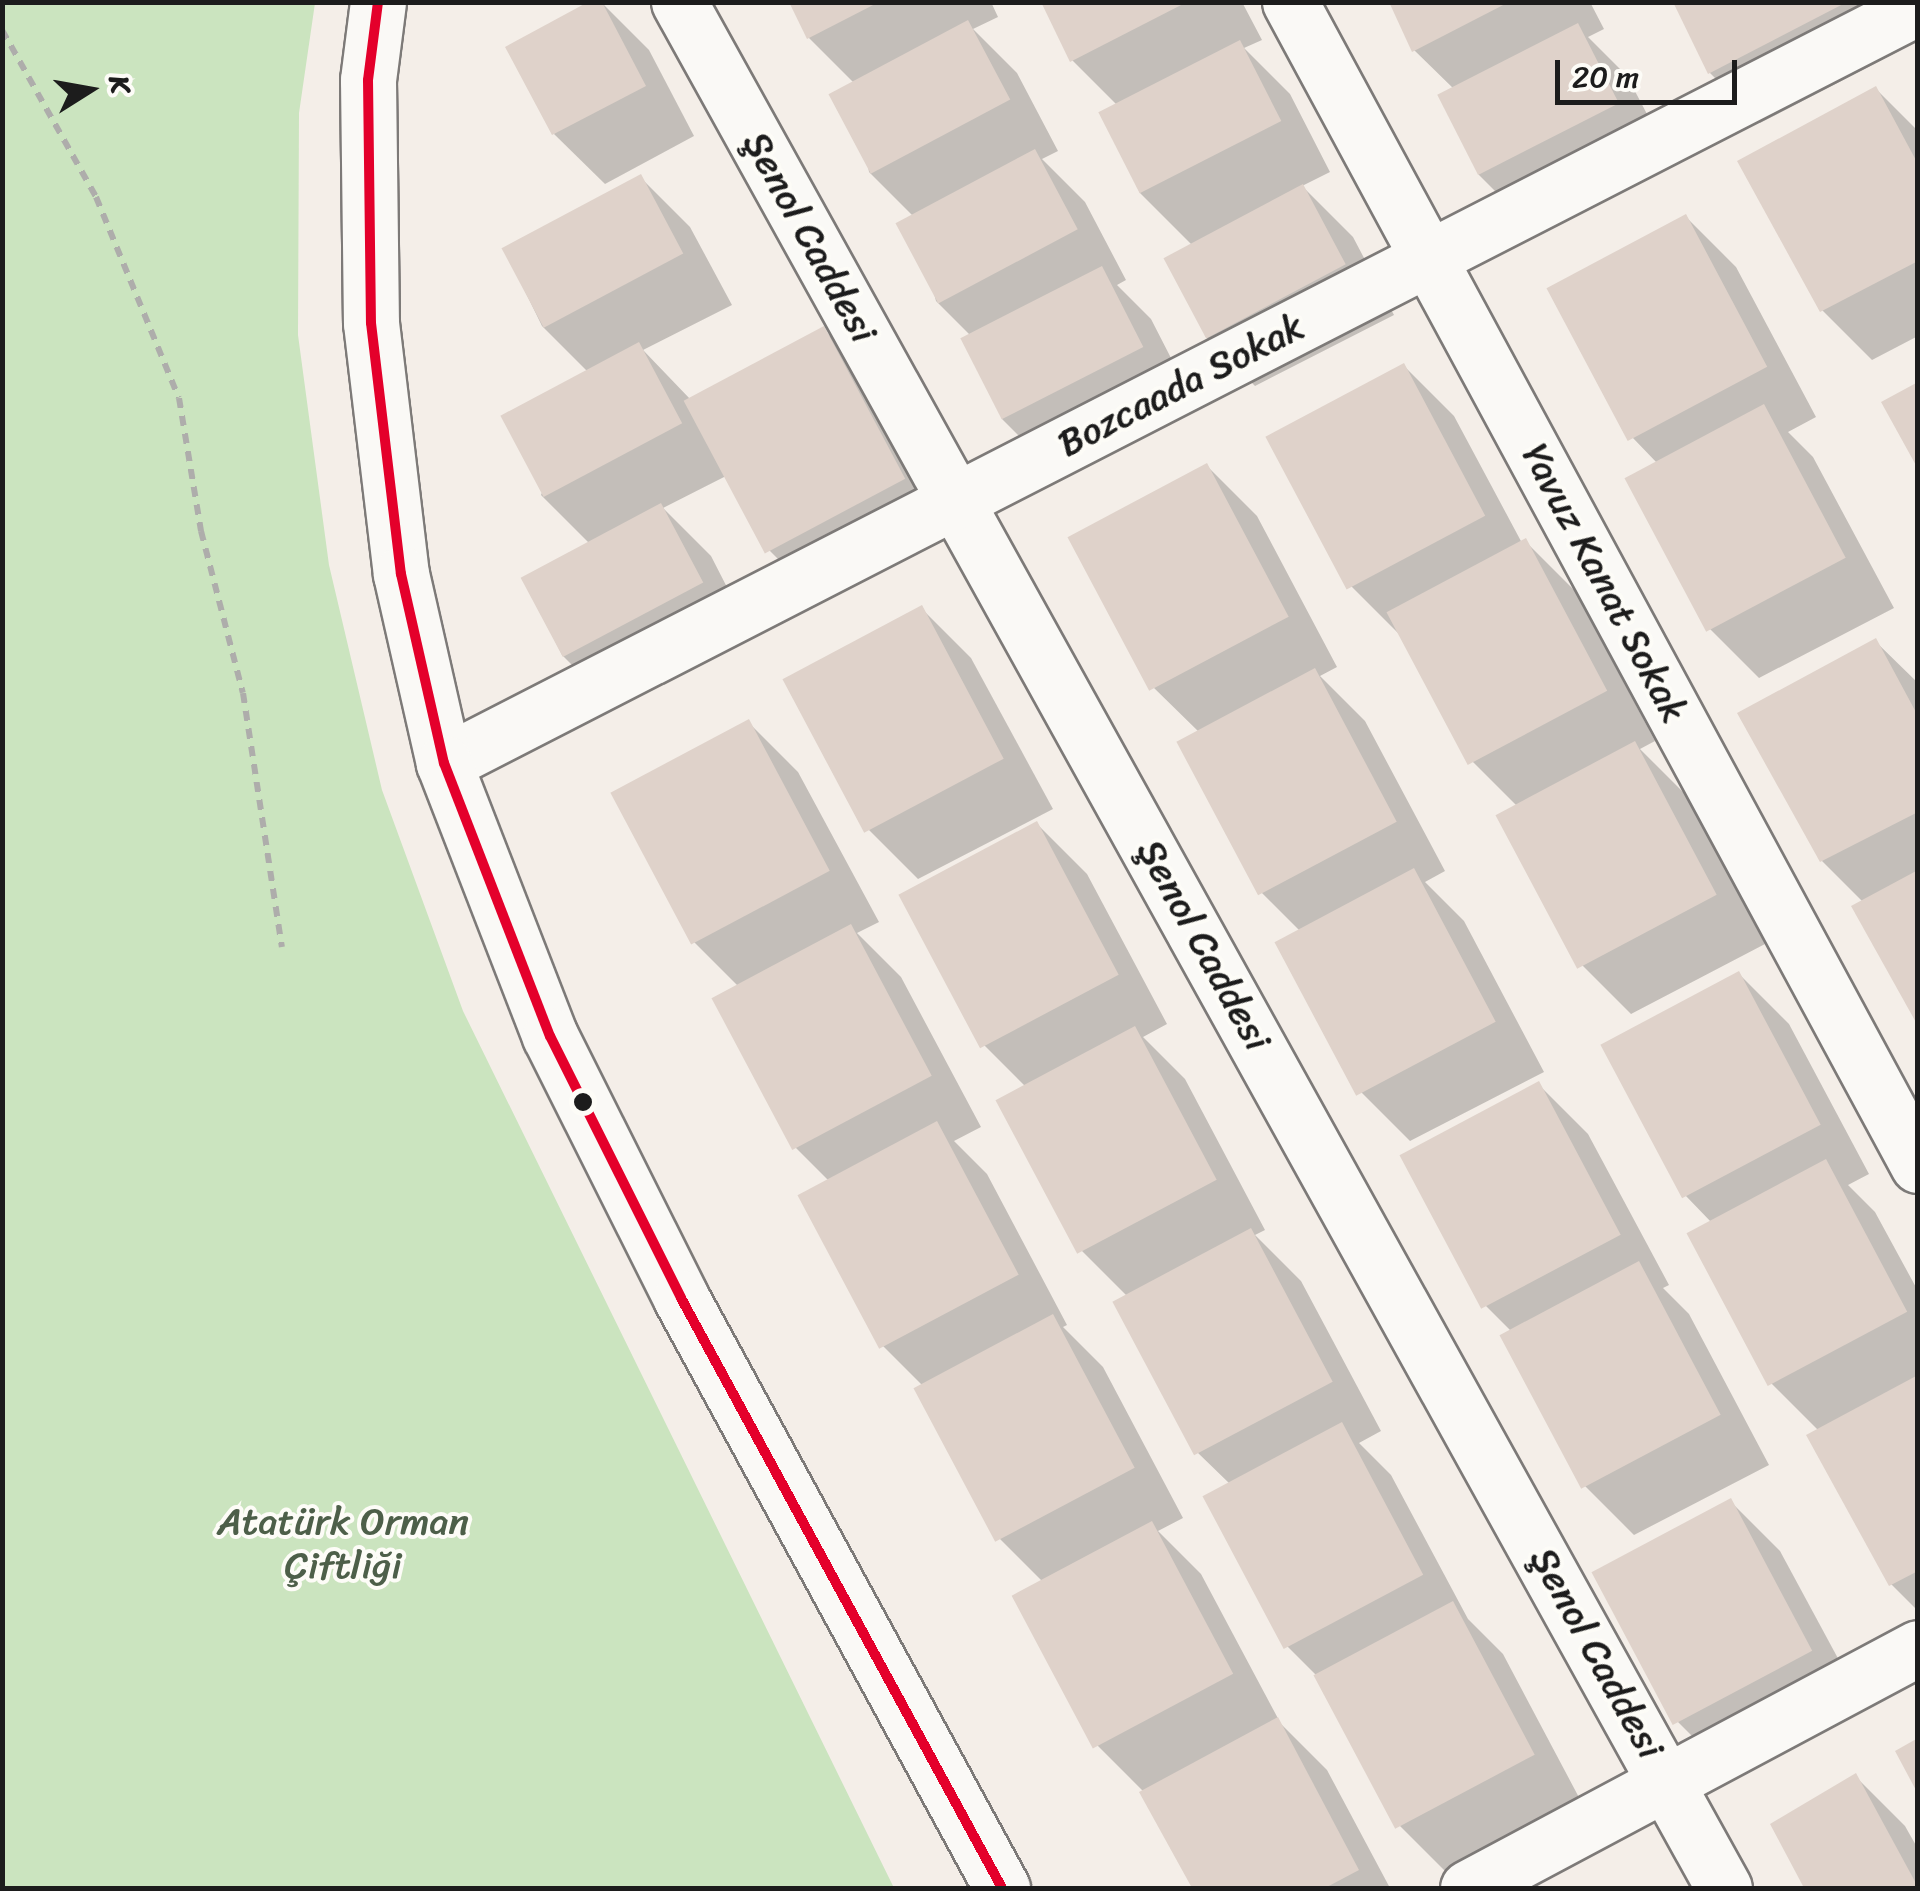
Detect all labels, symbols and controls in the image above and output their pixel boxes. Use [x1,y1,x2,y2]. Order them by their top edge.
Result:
north arrow [40,40,140,140]
scale bar [1560,40,1742,102]
text: 20 m [1572,50,1639,104]
text: K [94,71,146,97]
street label: Şenol Caddesi [734,124,886,350]
street label: Bozcaada Sokak [1050,303,1312,467]
street label: Yavuz Kanat Sokak [1511,434,1699,732]
street label: Şenol Caddesi [1128,832,1280,1058]
unlabelled marker [573,1092,593,1112]
park label: Atatürk Orman Çiftliği [217,1499,469,1588]
street label: Şenol Caddesi [1521,1540,1673,1766]

